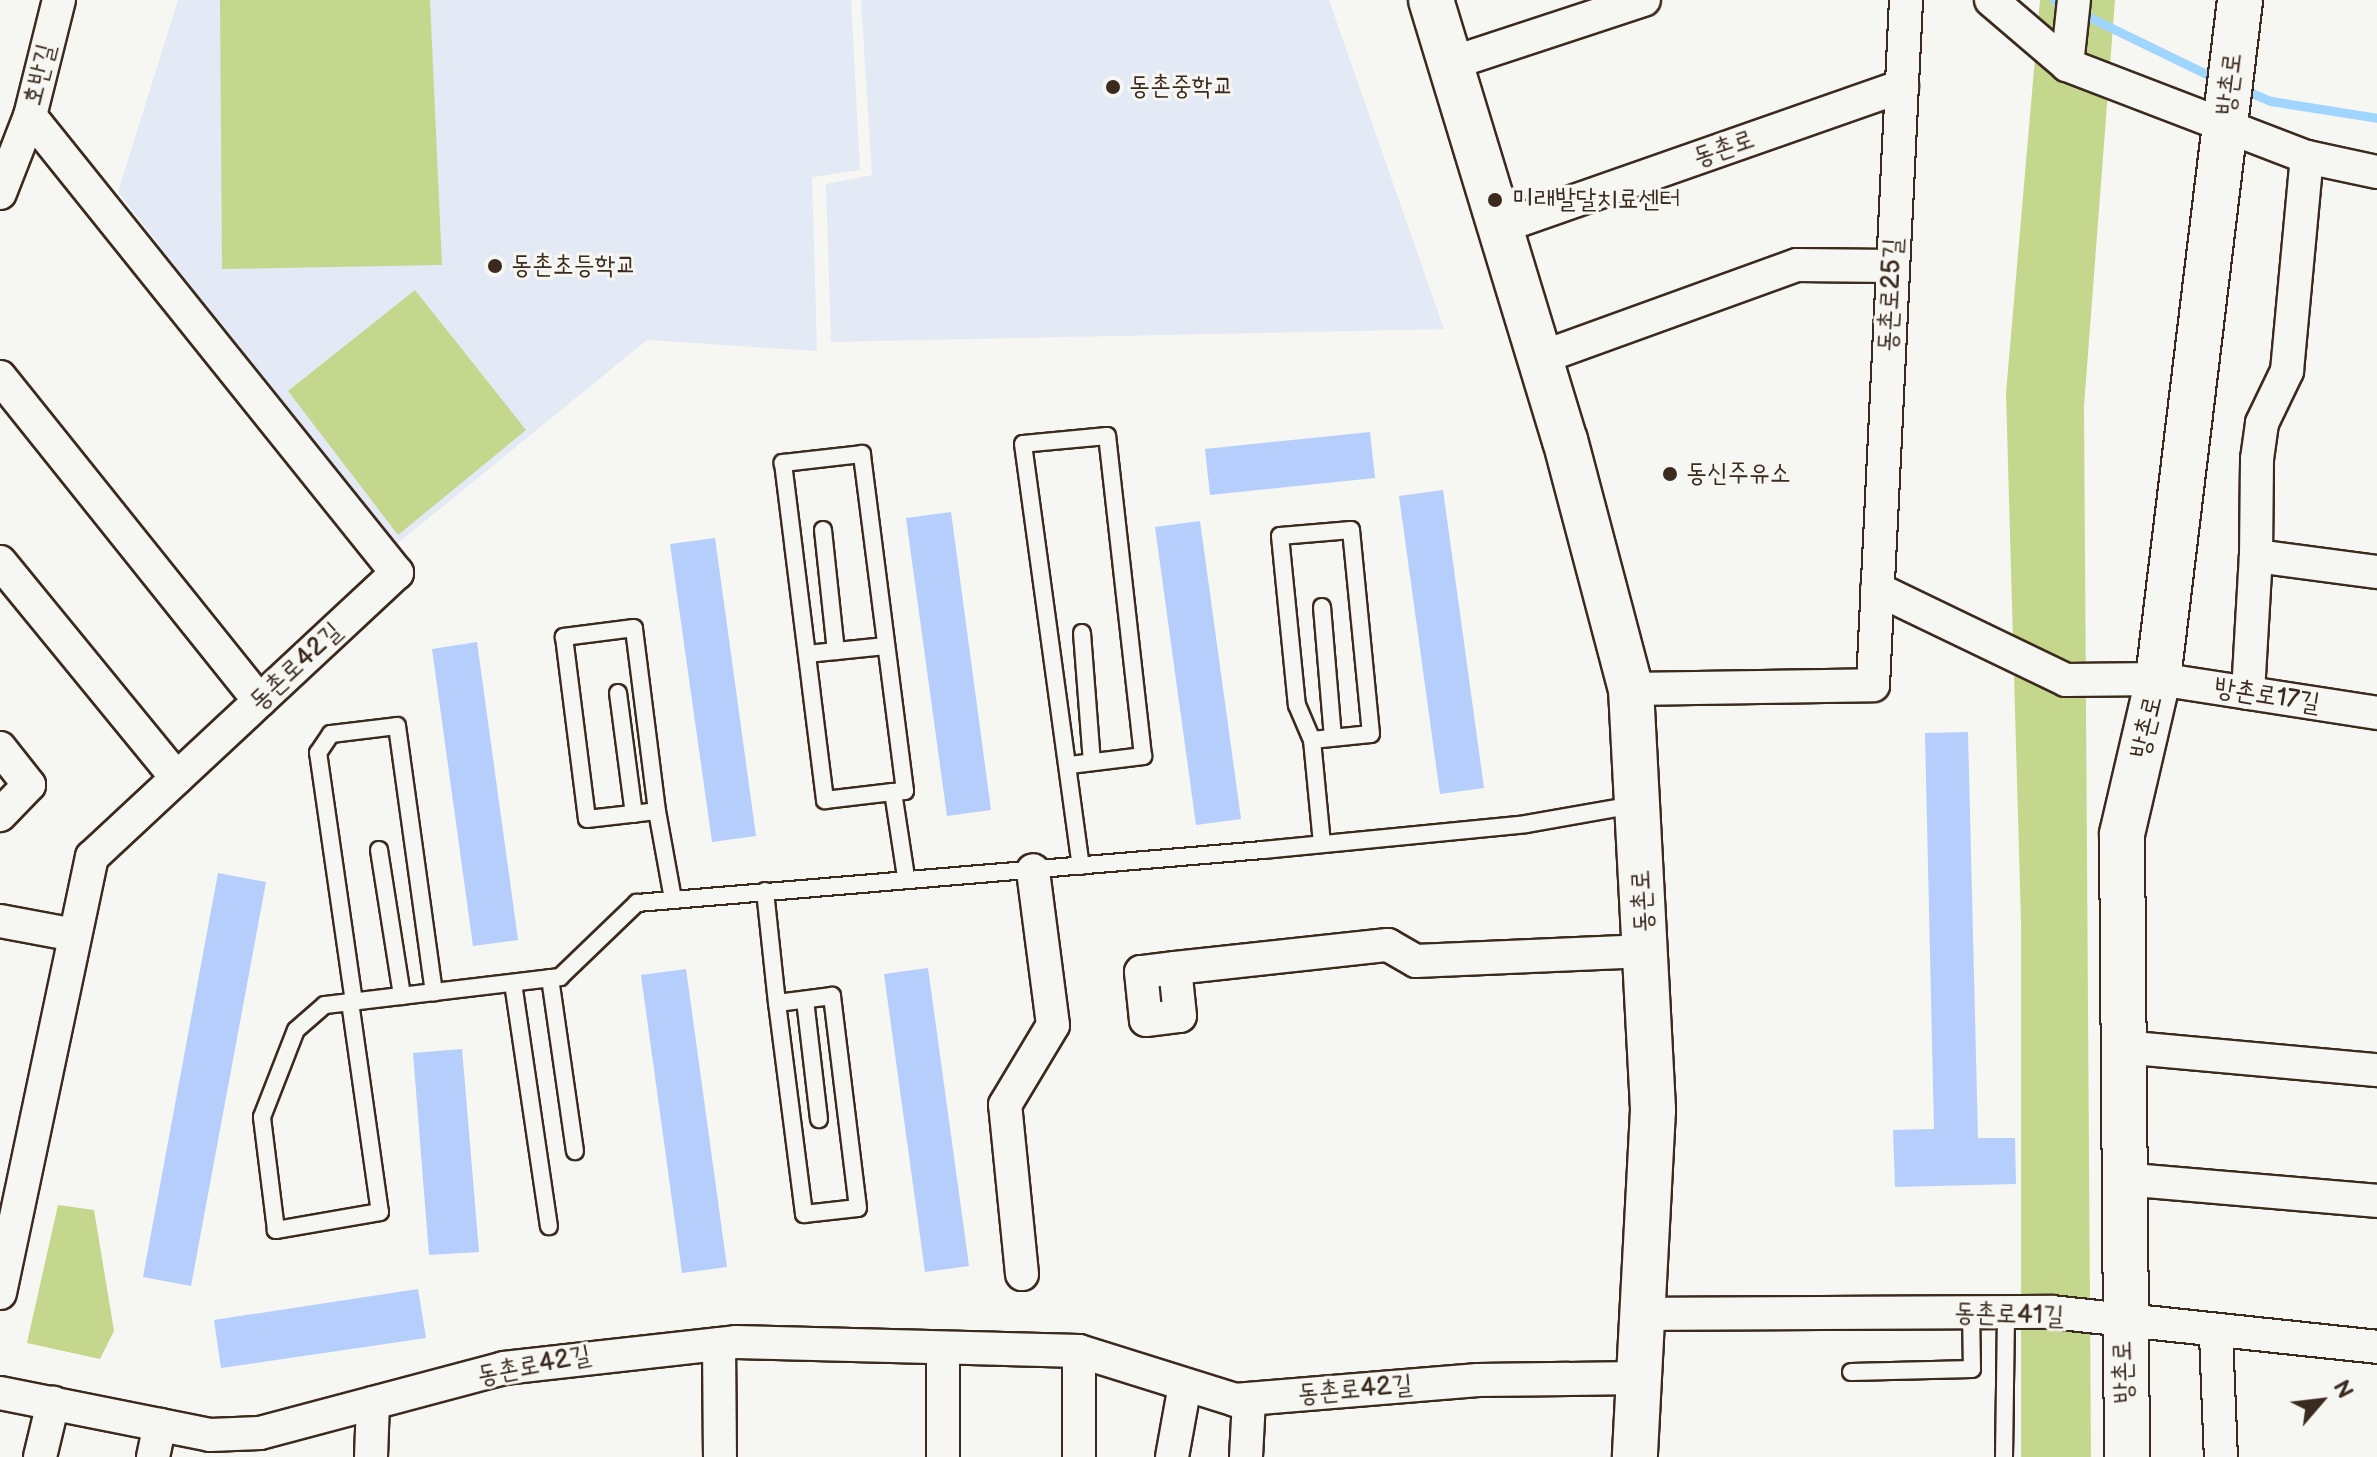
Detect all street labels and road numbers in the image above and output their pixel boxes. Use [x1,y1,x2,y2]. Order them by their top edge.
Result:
street label: 호반길 [17,41,63,109]
street label: 방촌로 [2211,51,2249,117]
street label: 동촌로 [1689,124,1759,174]
street label: 동촌로25길 [1872,237,1910,353]
street label: 동촌로42길 [243,616,349,718]
street label: 방촌로17길 [2212,672,2322,720]
street label: 방촌로 [2125,693,2169,761]
street label: 동촌로 [1626,869,1660,933]
street label: 동촌로41길 [1954,1297,2064,1333]
street label: 동촌로42길 [475,1340,593,1392]
street label: 방촌로 [2107,1340,2141,1404]
street label: 동촌로42길 [1296,1369,1414,1411]

